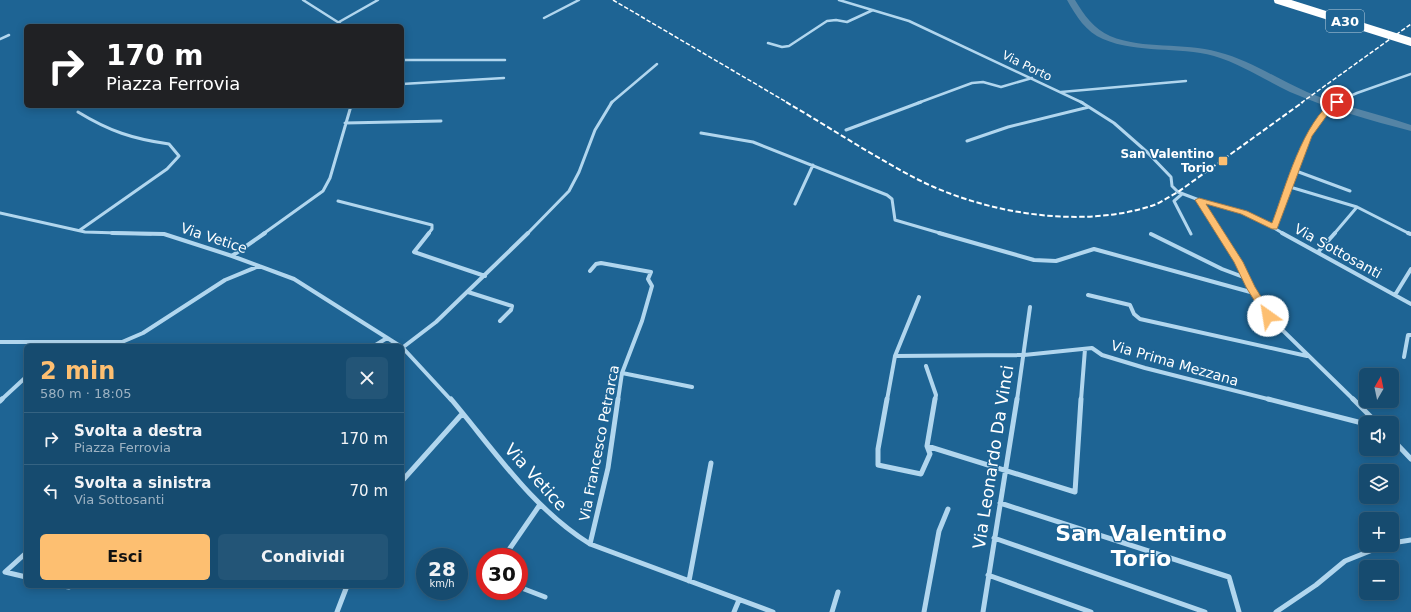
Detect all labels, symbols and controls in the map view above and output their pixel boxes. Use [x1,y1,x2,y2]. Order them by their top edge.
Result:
road number: A30 [1326,10,1364,32]
text: 170 m [106,39,203,72]
icon: right [40,40,92,92]
street label: Via Porto [1000,48,1054,84]
text: Piazza Ferrovia [106,73,240,94]
pin [1320,85,1354,119]
icon: arrive [1326,91,1348,113]
place label: San Valentino Torio [1120,147,1214,175]
marker: San Valentino Torio [1217,155,1229,167]
street label: Via Vetice [179,220,249,256]
street label: Via Sottosanti [1292,220,1384,282]
position arrow [1247,295,1289,337]
street label: Via Prima Mezzana [1109,337,1241,389]
text: 2 min [40,357,115,385]
button: close [346,357,388,399]
street label: Via Francesco Petrarca [576,364,622,522]
street label: Via Leonardo Da Vinci [969,364,1017,550]
north arrow [1359,368,1399,408]
map controls [1359,368,1399,600]
text: 580 m · 18:05 [40,386,131,401]
button: sound [1359,416,1399,456]
text: Svolta a destra [74,422,202,440]
icon: right [40,428,62,450]
text: 170 m [340,430,388,448]
street label: Via Vetice [501,439,571,515]
text: Piazza Ferrovia [74,440,171,455]
button: layers [1359,464,1399,504]
text: Svolta a sinistra [74,474,211,492]
icon: left [40,480,62,502]
text: 70 m [350,482,388,500]
text: Via Sottosanti [74,492,164,507]
button: + [1359,512,1399,552]
district label: San Valentino Torio [1055,521,1227,571]
button: Esci [40,534,210,580]
button: Condividi [218,534,388,580]
speed limit sign: 30 [476,548,528,600]
text: 28 [428,557,456,581]
button: − [1359,560,1399,600]
text: km/h [429,578,455,589]

